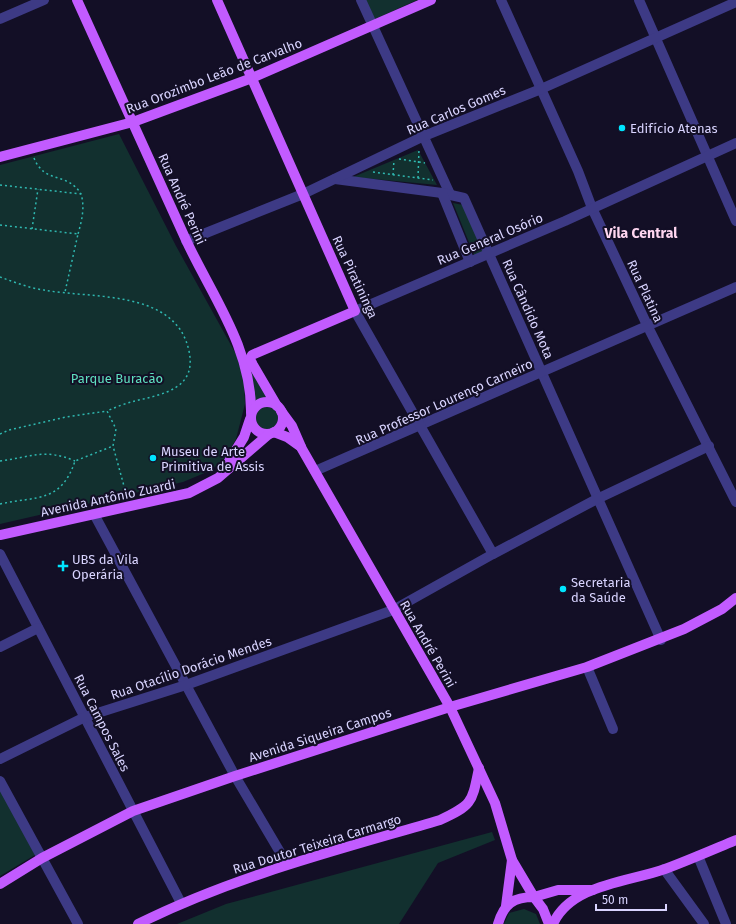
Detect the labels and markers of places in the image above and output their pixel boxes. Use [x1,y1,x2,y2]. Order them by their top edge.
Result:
place label: Edifício Atenas [630,121,718,136]
marker: Edifício Atenas [617,123,627,133]
place label: Museu de Arte Primitiva de Assis [161,444,264,474]
marker: Museu de Arte Primitiva de Assis [148,453,158,463]
place label: UBS da Vila Operária [72,552,139,582]
marker: UBS da Vila Operária [57,560,69,572]
place label: Secretaria da Saúde [571,575,631,605]
marker: Secretaria da Saúde [558,584,568,594]

